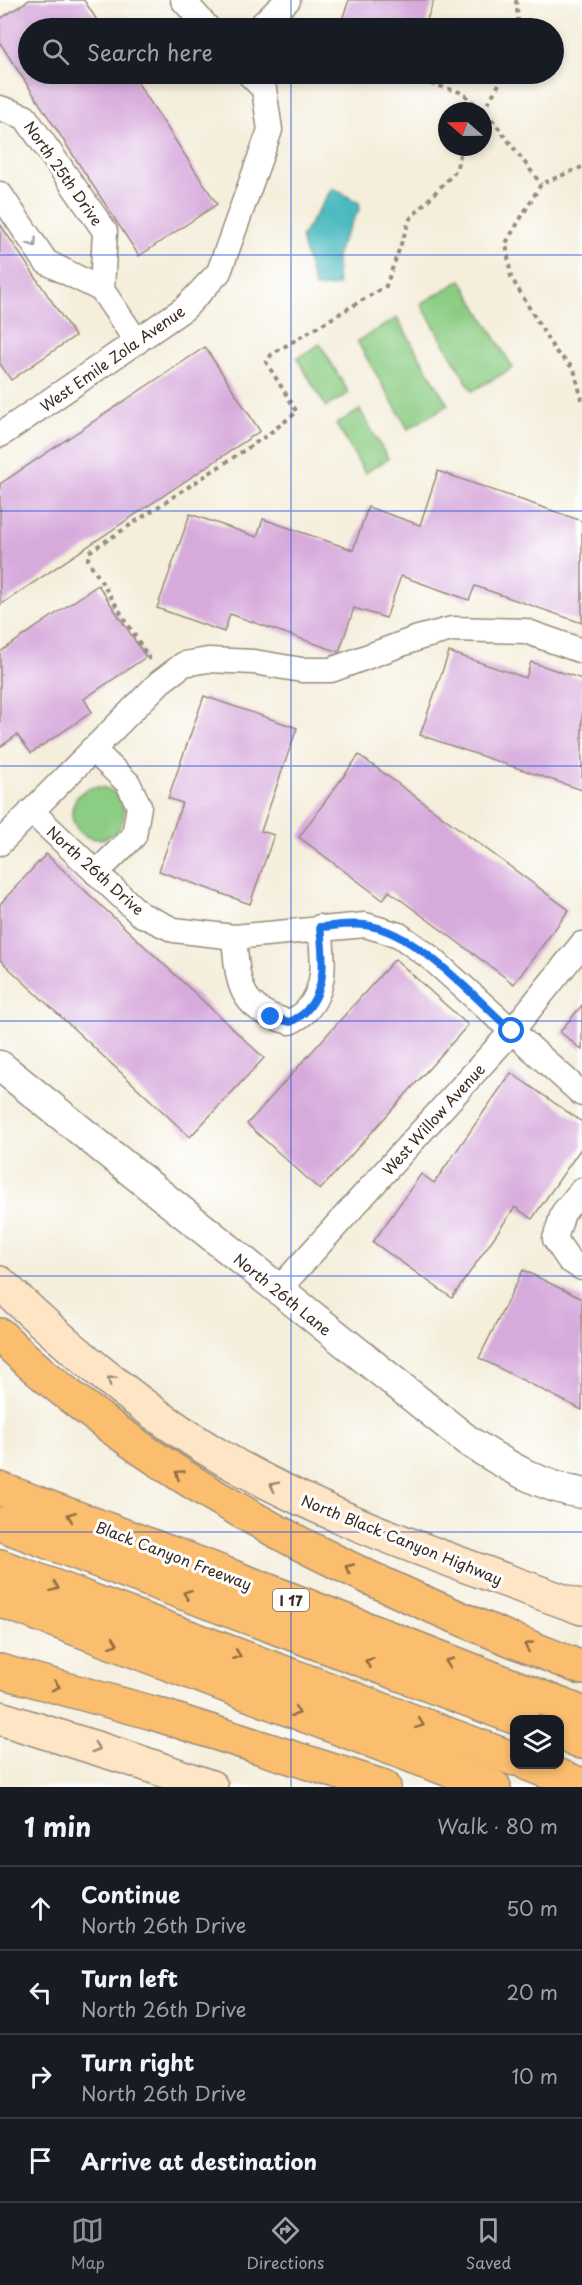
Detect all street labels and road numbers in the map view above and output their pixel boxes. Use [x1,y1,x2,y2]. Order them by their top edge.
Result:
street label: North 25th Drive [19,116,109,230]
street label: West Emile Zola Avenue [35,299,189,417]
street label: North 26th Drive [42,820,150,920]
street label: West Willow Avenue [376,1058,490,1180]
street label: North 26th Lane [229,1247,337,1341]
street label: North Black Canyon Highway [298,1488,506,1590]
street label: Black Canyon Freeway [93,1515,255,1595]
road number: I 17 [273,1589,309,1611]

